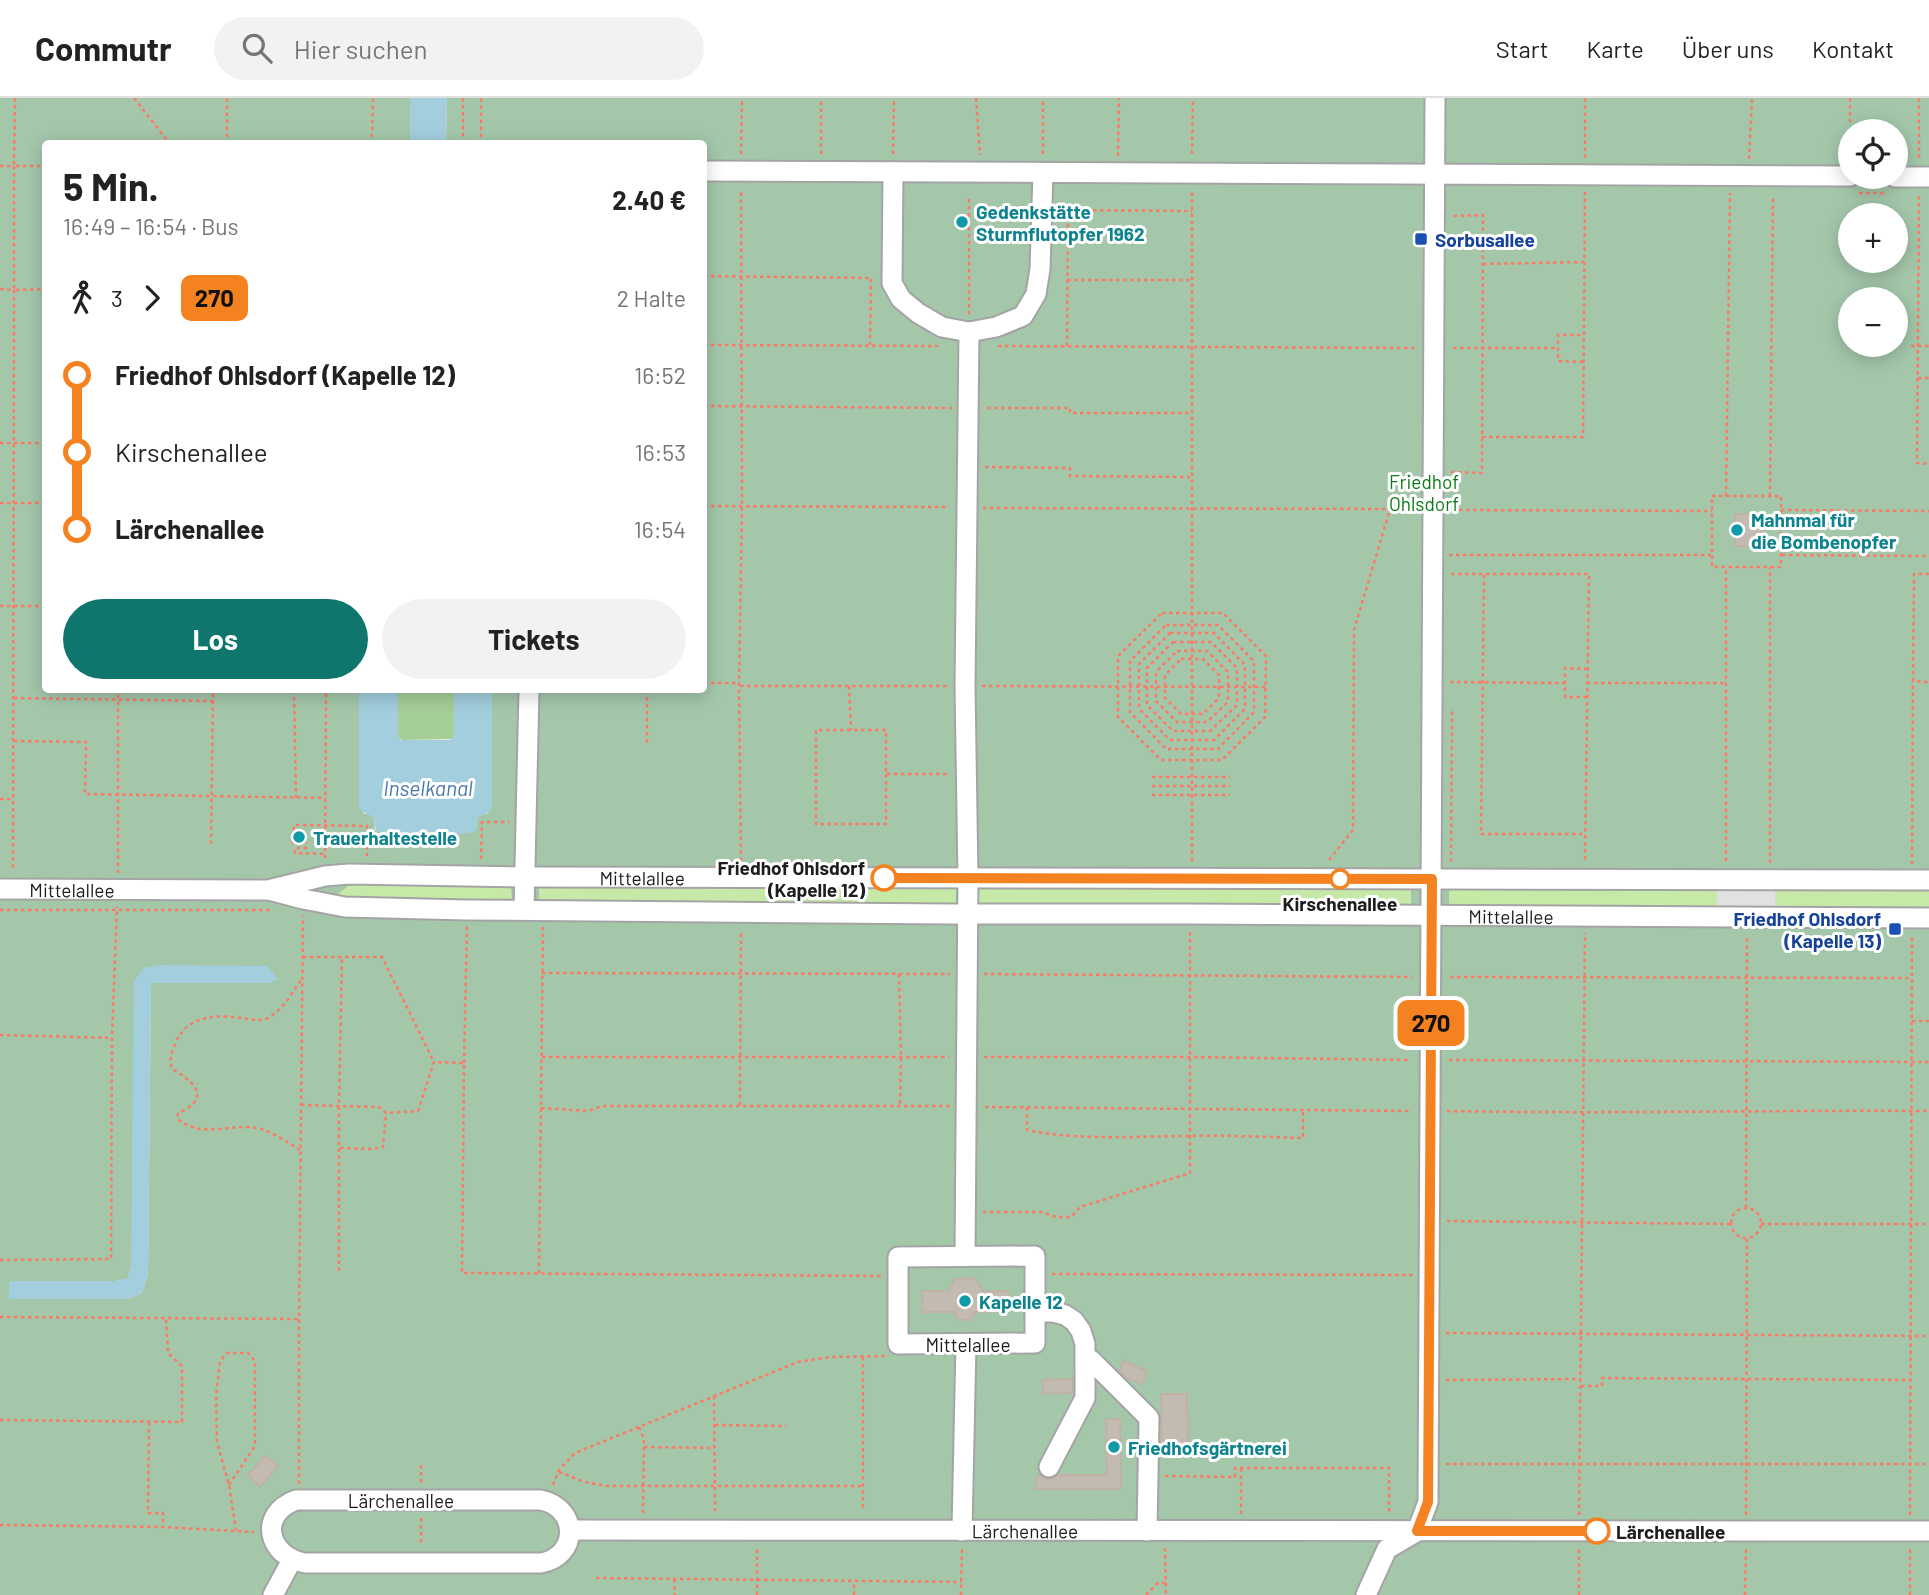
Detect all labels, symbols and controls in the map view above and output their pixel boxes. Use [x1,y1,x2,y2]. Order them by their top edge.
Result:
search box [214,17,704,80]
text: Commutr [35,28,172,68]
icon: search [238,29,276,67]
text: Hier suchen [294,33,428,64]
text: Start [1496,34,1549,63]
text: Karte [1587,34,1644,63]
text: Über uns [1682,34,1774,63]
text: Kontakt [1812,34,1894,63]
map controls [1838,119,1908,357]
button: locate [1838,119,1908,189]
text: 5 Min. [63,163,159,209]
text: 2.40 € [612,184,686,215]
place label: Gedenkstätte Sturmflutopfer 1962 [976,200,1145,245]
button: + [1838,203,1908,273]
text: 16:49 – 16:54 · Bus [63,212,239,240]
marker: Gedenkstätte Sturmflutopfer 1962 [954,214,970,230]
place label: Sorbusallee [1435,228,1535,251]
marker: Sorbusallee [1413,231,1429,247]
icon: walk [63,279,101,317]
icon: forward [133,279,171,317]
text: 270 [195,283,234,312]
text: 3 [111,284,123,312]
text: 2 Halte [617,284,686,312]
button: − [1838,287,1908,357]
text: Friedhof Ohlsdorf (Kapelle 12) [115,359,455,390]
text: 16:52 [634,361,686,389]
text: Kirschenallee [115,436,268,467]
text: 16:53 [635,438,686,466]
park label: Friedhof Ohlsdorf [1389,470,1459,515]
place label: Mahnmal für die Bombenopfer [1751,508,1897,553]
text: Lärchenallee [115,513,265,544]
text: 16:54 [634,515,686,543]
marker: Mahnmal für die Bombenopfer [1729,522,1745,538]
button: Los [63,599,368,679]
button: Tickets [382,599,686,679]
water label: Inselkanal [383,775,473,800]
place label: Trauerhaltestelle [313,826,457,849]
marker: Trauerhaltestelle [291,829,307,845]
place label: Friedhof Ohlsdorf (Kapelle 12) [717,856,865,901]
marker: Friedhof Ohlsdorf (Kapelle 12) [871,865,897,891]
street label: Mittelallee [600,866,685,889]
marker: Kirschenallee [1330,869,1350,889]
street label: Mittelallee [29,878,115,901]
place label: Kirschenallee [1283,892,1397,915]
street label: Mittelallee [1468,904,1554,927]
place label: Friedhof Ohlsdorf (Kapelle 13) [1733,907,1881,952]
marker: Friedhof Ohlsdorf (Kapelle 13) [1887,921,1903,937]
line badge: 270 [1391,1000,1471,1046]
text: 270 [1411,1008,1451,1037]
place label: Kapelle 12 [979,1290,1063,1313]
marker: Kapelle 12 [957,1293,973,1309]
street label: Mittelallee [925,1333,1011,1356]
place label: Friedhofsgärtnerei [1128,1436,1287,1459]
marker: Friedhofsgärtnerei [1106,1439,1122,1455]
street label: Lärchenallee [348,1489,454,1512]
marker: Lärchenallee [1584,1518,1610,1544]
street label: Lärchenallee [972,1519,1078,1542]
place label: Lärchenallee [1616,1520,1725,1543]

